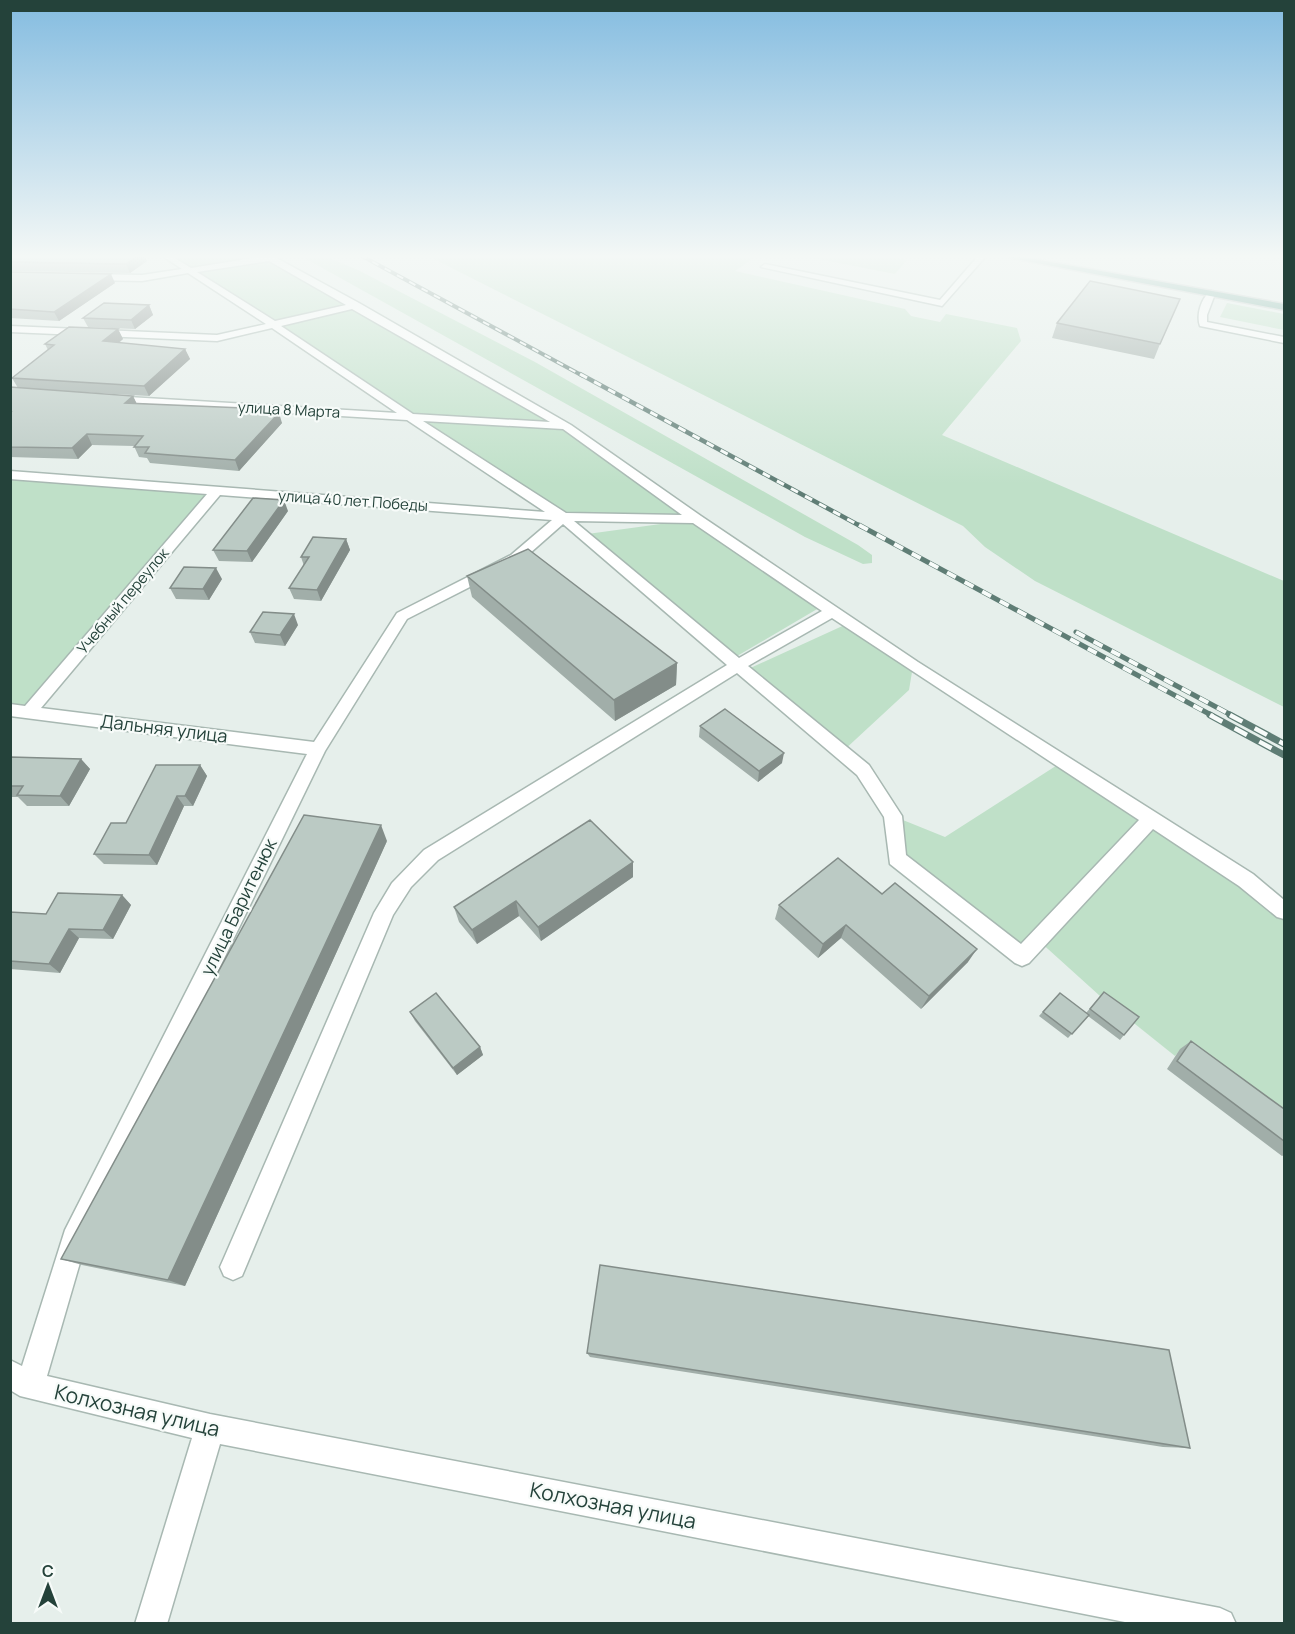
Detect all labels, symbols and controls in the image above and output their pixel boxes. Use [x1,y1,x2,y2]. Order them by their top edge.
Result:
street label: улица 8 Марта [237,396,341,423]
street label: улица 40 лет Победы [277,485,429,516]
street label: Учебный переулок [72,543,174,658]
street label: Дальняя улица [99,708,229,748]
street label: улица Баритенюк [195,833,282,979]
street label: Колхозная улица [52,1377,223,1443]
street label: Колхозная улица [528,1475,699,1535]
north arrow [18,1556,78,1616]
text: С [42,1560,54,1582]

